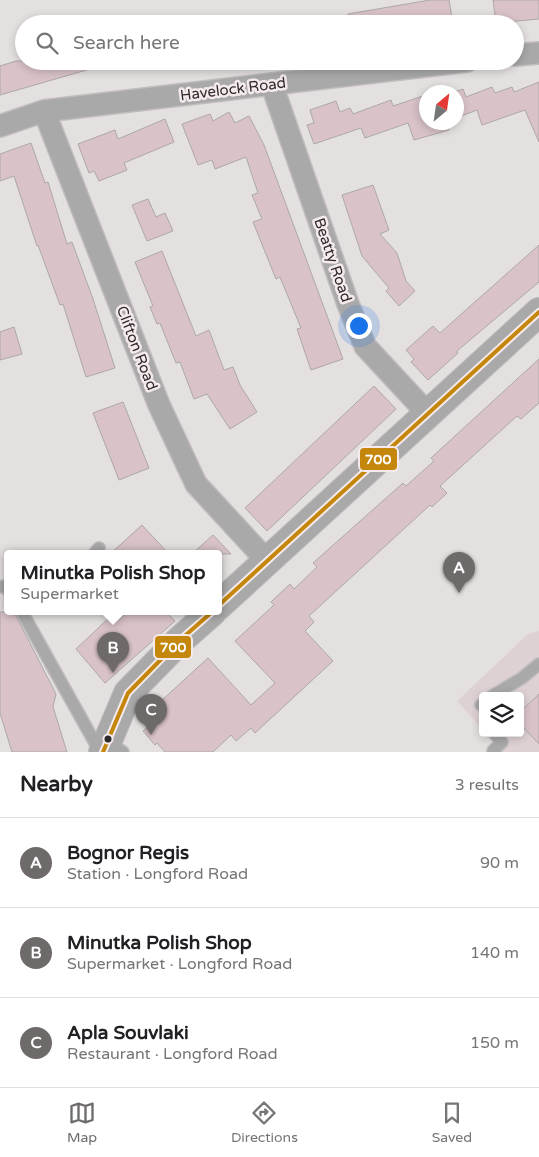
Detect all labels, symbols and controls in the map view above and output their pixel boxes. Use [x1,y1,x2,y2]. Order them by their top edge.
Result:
search box [15,15,524,70]
icon: search [33,29,61,57]
text: Search here [73,32,180,54]
street label: Havelock Road [179,74,287,104]
north arrow [419,85,464,130]
street label: Beatty Road [310,215,356,305]
street label: Clifton Road [113,303,161,393]
your location [346,313,372,339]
line badge: 700 [359,447,398,471]
text: 700 [365,451,391,468]
popup [4,550,222,615]
pin: A [443,552,475,593]
text: Minutka Polish Shop [21,562,205,584]
text: Supermarket [21,584,119,604]
pin: B [97,632,129,673]
line badge: 700 [154,635,192,659]
text: 700 [160,639,186,656]
map controls [479,692,524,737]
button: layers [479,692,524,737]
pin: C [135,694,167,735]
unlabelled marker [103,734,113,744]
text: Nearby [20,772,93,797]
text: 3 results [455,775,519,795]
text: Bognor Regis [67,842,189,864]
text: A [30,853,42,873]
text: 90 m [480,853,519,873]
text: Station · Longford Road [67,864,248,884]
text: Minutka Polish Shop [67,932,252,954]
text: B [30,943,42,963]
text: 140 m [470,943,519,963]
text: Supermarket · Longford Road [67,954,292,974]
text: Apla Souvlaki [67,1022,189,1044]
text: C [30,1033,42,1053]
text: 150 m [470,1033,519,1053]
text: Restaurant · Longford Road [67,1044,278,1064]
tab: Map [67,1099,97,1146]
tab: Directions [231,1099,298,1146]
tab: Saved [432,1099,472,1146]

